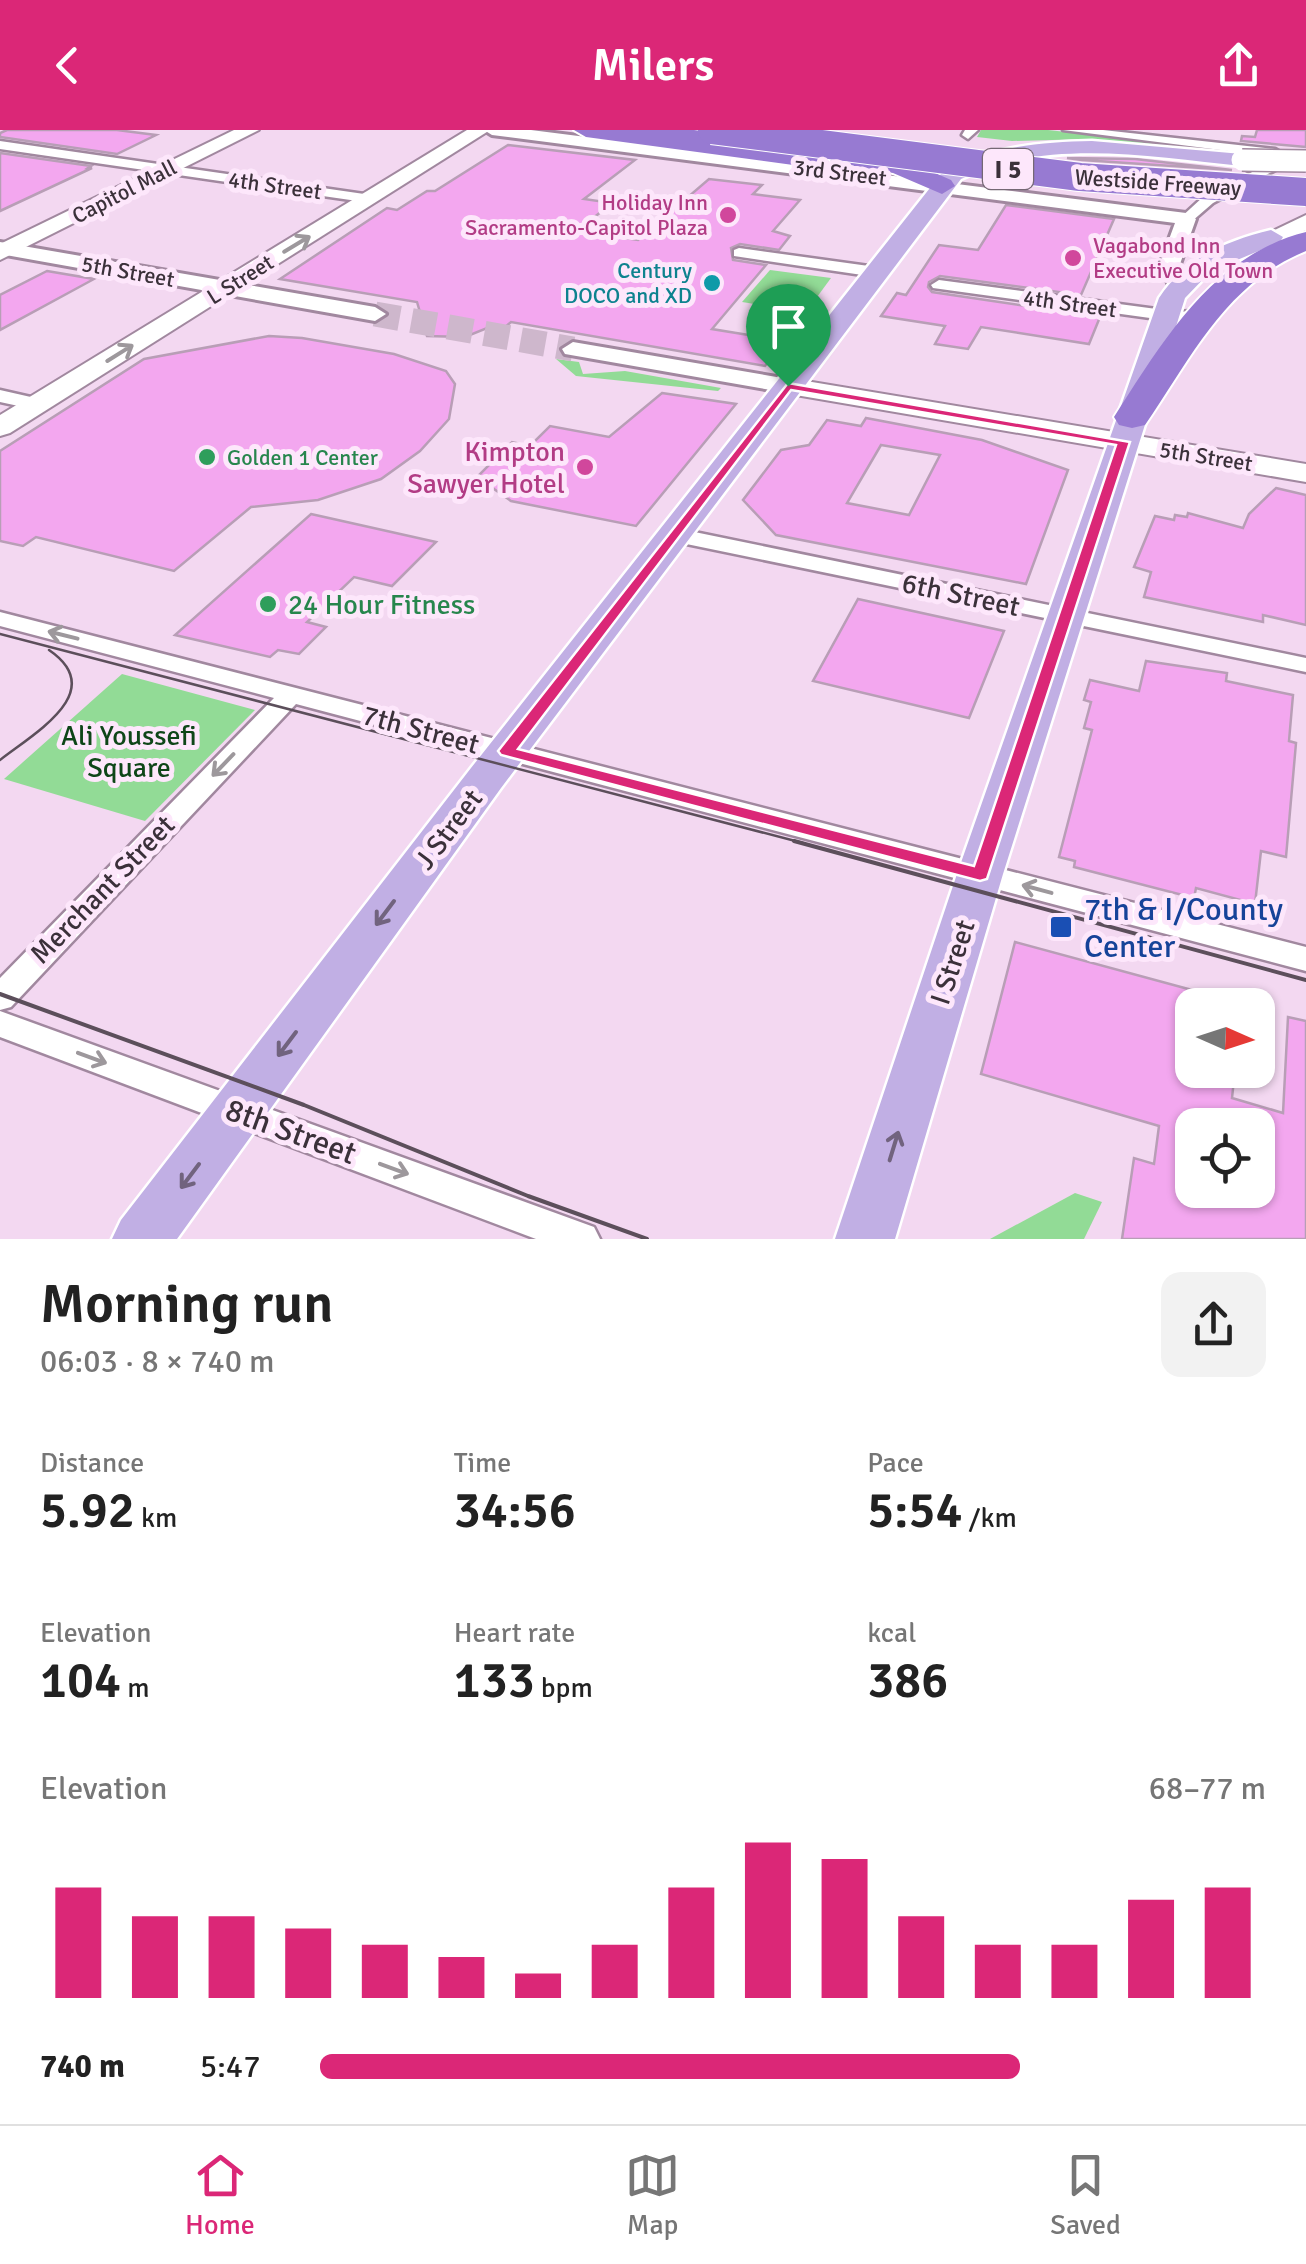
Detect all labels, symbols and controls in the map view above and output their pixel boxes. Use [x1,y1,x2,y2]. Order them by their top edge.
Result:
icon: back [40,38,95,93]
text: Milers [592,38,714,93]
icon: share [1211,38,1266,93]
road number: I 5 [983,149,1033,189]
street label: 3rd Street [792,153,888,192]
street label: Capitol Mall [67,154,181,229]
street label: Westside Freeway [1074,163,1243,202]
street label: 4th Street [227,166,324,205]
place label: Holiday Inn Sacramento-Capitol Plaza [465,189,708,241]
marker: Holiday Inn Sacramento-Capitol Plaza [717,204,739,226]
place label: Vagabond Inn Executive Old Town [1093,232,1273,284]
one-way arrow [282,234,311,254]
marker: Vagabond Inn Executive Old Town [1062,247,1084,269]
street label: L Street [202,248,279,310]
street label: 5th Street [79,250,177,293]
place label: Century DOCO and XD [564,257,693,309]
marker: Century DOCO and XD [701,272,723,294]
pin [746,284,831,387]
street label: 4th Street [1022,284,1119,323]
icon: arrive [761,299,816,354]
one-way arrow [105,343,134,363]
place label: Kimpton Sawyer Hotel [407,435,565,501]
street label: 5th Street [1158,436,1255,477]
place label: Golden 1 Center [227,444,378,471]
marker: Golden 1 Center [196,446,218,468]
marker: Kimpton Sawyer Hotel [574,456,596,478]
street label: 6th Street [899,566,1023,624]
place label: 24 Hour Fitness [288,588,475,622]
marker: 24 Hour Fitness [257,593,279,615]
one-way arrow [48,625,80,643]
street label: 7th Street [359,698,483,762]
park label: Ali Youssefi Square [61,719,197,785]
one-way arrow [211,753,235,777]
street label: J Street [408,783,490,876]
street label: Merchant Street [23,808,182,971]
one-way arrow [1022,879,1053,898]
place label: 7th & I/County Center [1084,890,1283,966]
one-way arrow [375,899,396,926]
marker: 7th & I/County Center [1048,914,1074,940]
street label: I Street [923,915,983,1009]
north arrow [1175,988,1275,1088]
map controls [1175,988,1275,1208]
one-way arrow [277,1030,298,1057]
one-way arrow [75,1050,106,1068]
street label: 8th Street [220,1090,362,1173]
button: locate [1175,1108,1275,1208]
one-way arrow [886,1131,904,1162]
one-way arrow [179,1162,200,1189]
one-way arrow [378,1162,409,1180]
text: Morning run [40,1270,333,1338]
button: share [1161,1272,1266,1377]
text: 06:03 · 8 × 740 m [40,1342,275,1381]
text: Distance [40,1446,144,1480]
text: Time [454,1446,511,1480]
text: Pace [867,1446,924,1480]
text: 5.92 [40,1480,135,1542]
text: 34:56 [454,1480,576,1542]
text: 5:54 [867,1480,962,1542]
text: km [135,1501,177,1535]
text: /km [962,1501,1017,1535]
text: Elevation [40,1616,152,1650]
text: Heart rate [454,1616,575,1650]
text: kcal [867,1616,916,1650]
text: 104 [40,1650,121,1712]
text: 133 [454,1650,535,1712]
text: 386 [867,1650,948,1712]
text: m [121,1671,150,1705]
text: bpm [535,1671,593,1705]
text: Elevation [40,1769,167,1808]
text: 68–77 m [1149,1769,1266,1808]
text: 740 m [40,2047,125,2086]
text: 5:47 [200,2047,260,2086]
tab: Home [185,2148,255,2242]
tab: Map [625,2148,680,2242]
tab: Saved [1050,2148,1121,2242]

